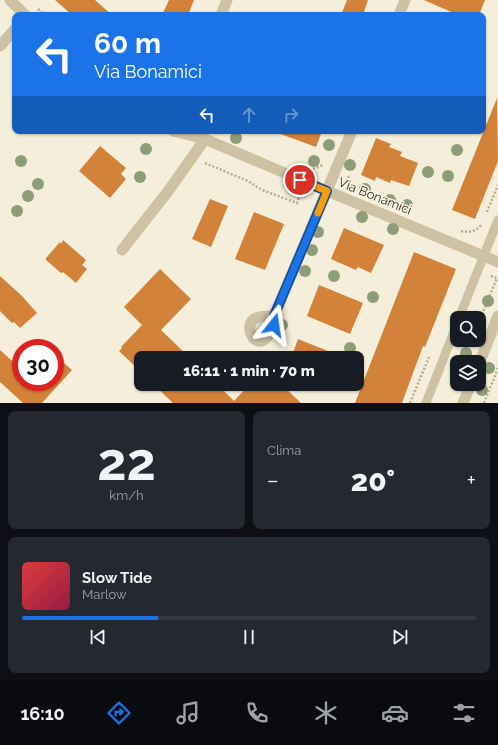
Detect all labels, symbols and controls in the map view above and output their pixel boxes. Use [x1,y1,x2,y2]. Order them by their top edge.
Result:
text: 60 m [94,27,161,60]
icon: left [28,28,80,80]
text: Via Bonamici [94,61,202,82]
icon: left [196,104,218,126]
icon: ahead [238,104,260,126]
icon: right [280,104,302,126]
pin [283,163,317,197]
icon: arrive [289,169,311,191]
street label: Via Bonamici [336,174,414,218]
position arrow [253,304,295,346]
map controls [450,311,486,391]
button: search [450,311,486,347]
speed limit sign: 30 [12,339,64,391]
button: layers [450,355,486,391]
text: 16:11 · 1 min · 70 m [183,362,315,380]
text: 22 [97,431,156,492]
text: Clima [267,443,301,458]
text: 20° [351,463,395,498]
text: − [267,467,279,493]
text: + [467,467,476,493]
text: km/h [109,488,144,503]
text: Slow Tide [82,569,152,587]
text: Marlow [82,587,127,602]
icon: previous [87,626,109,648]
icon: pause [238,626,260,648]
icon: next [389,626,411,648]
icon: directions [105,699,133,727]
icon: music [174,699,202,727]
icon: phone [243,699,271,727]
icon: climate [312,699,340,727]
icon: car [381,699,409,727]
icon: filters [450,699,478,727]
text: 16:10 [20,703,65,724]

